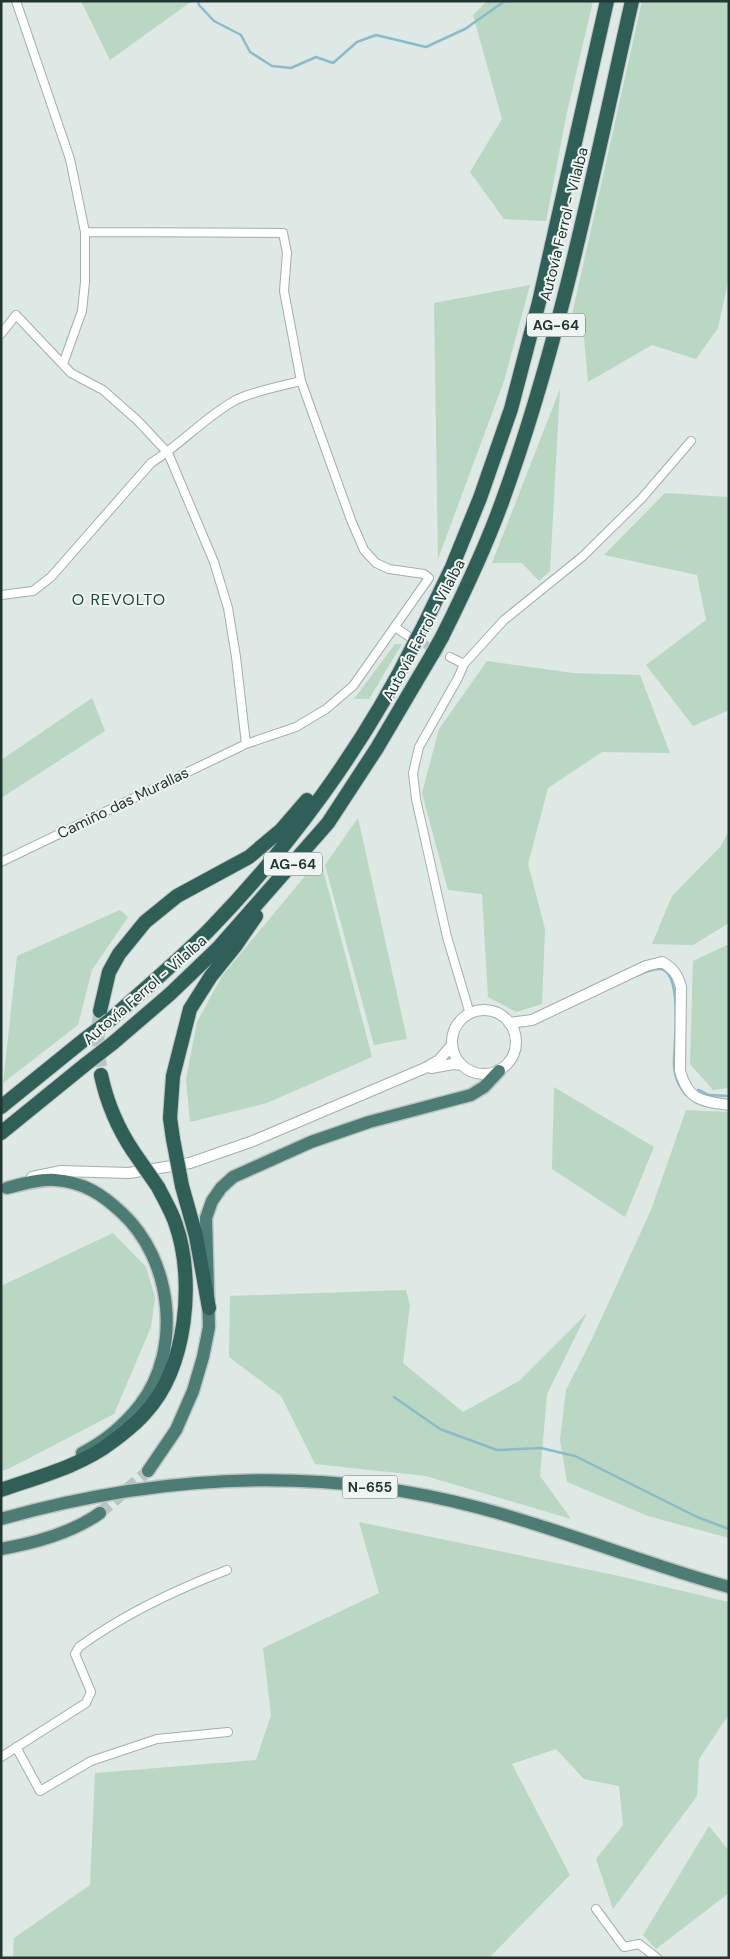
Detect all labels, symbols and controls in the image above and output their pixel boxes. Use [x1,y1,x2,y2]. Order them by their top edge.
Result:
street label: Autovía Ferrol - Vilalba [535,145,593,303]
road number: AG-64 [527,314,585,336]
street label: Autovía Ferrol - Vilalba [378,556,470,704]
district label: O REVOLTO [72,589,166,610]
street label: Camiño das Murallas [54,763,192,843]
road number: AG-64 [264,852,322,876]
street label: Autovía Ferrol - Vilalba [79,931,211,1049]
road number: N-655 [342,1475,398,1498]

